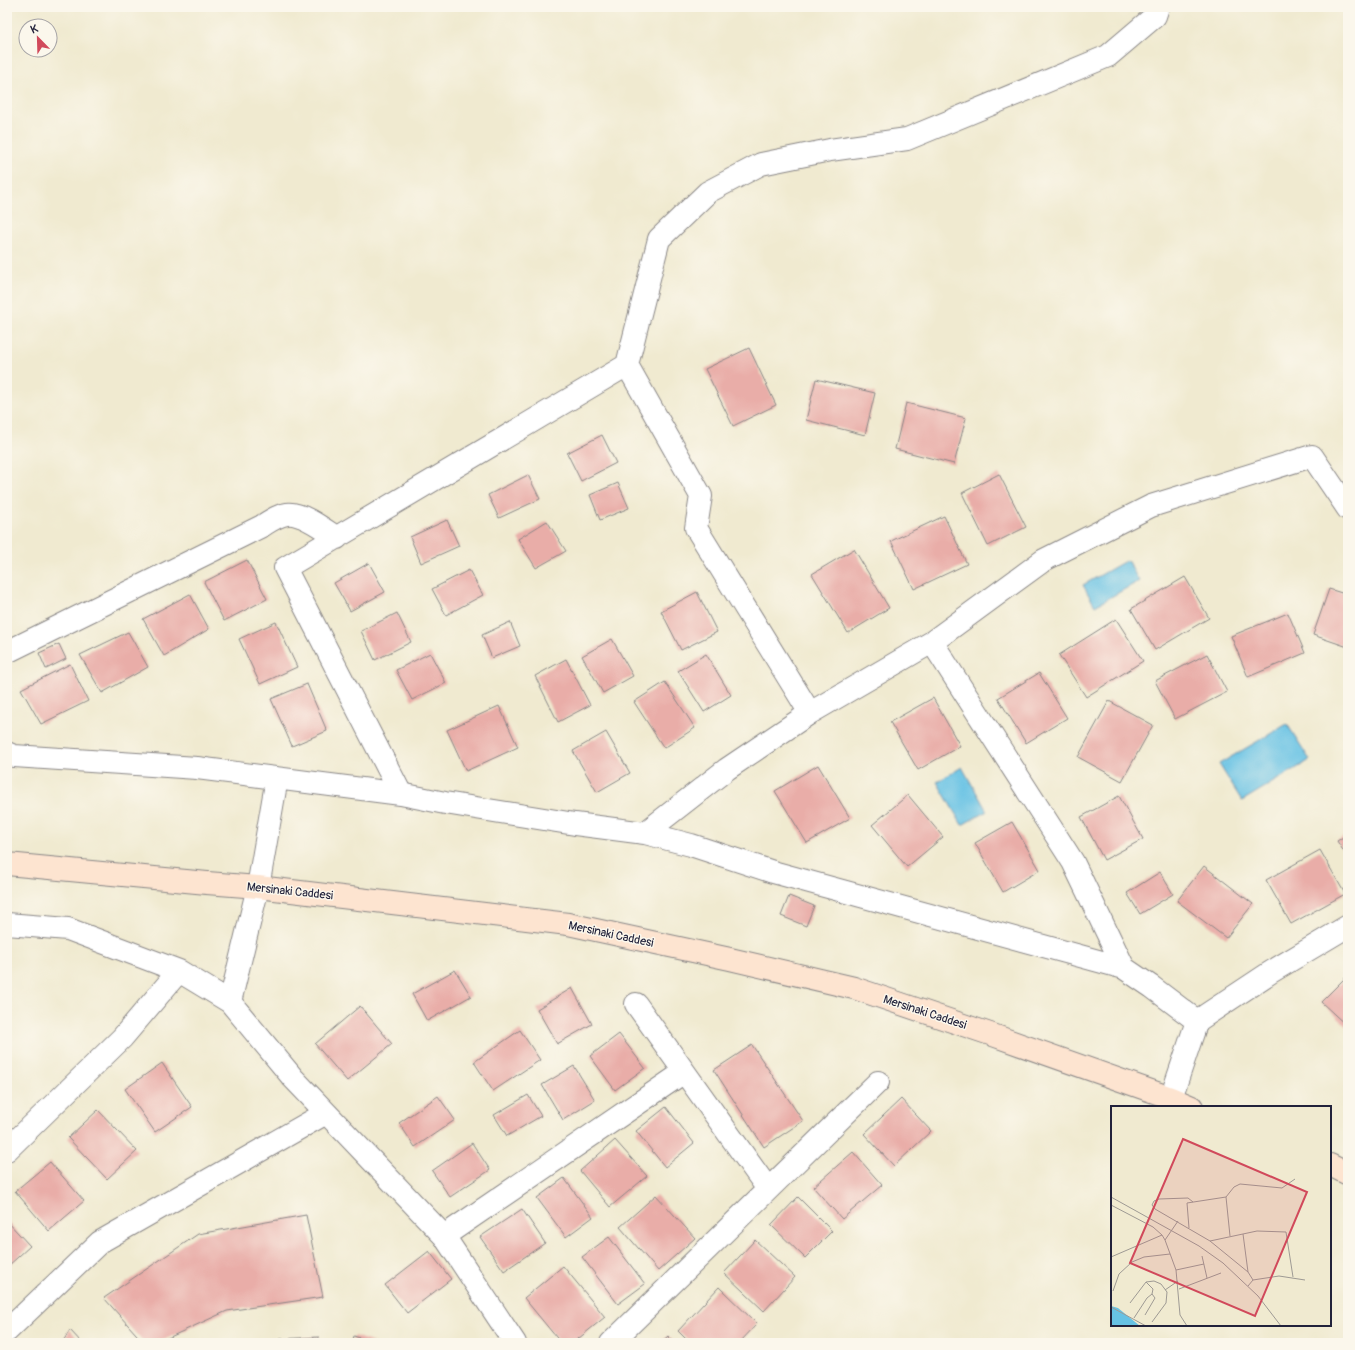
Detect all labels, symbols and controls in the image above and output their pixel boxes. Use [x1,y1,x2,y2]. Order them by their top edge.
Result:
north arrow [18,18,58,58]
text: K [29,22,40,37]
street label: Mersinaki Caddesi [246,880,334,903]
street label: Mersinaki Caddesi [567,918,655,951]
street label: Mersinaki Caddesi [881,992,968,1033]
inset map [1111,1106,1331,1326]

